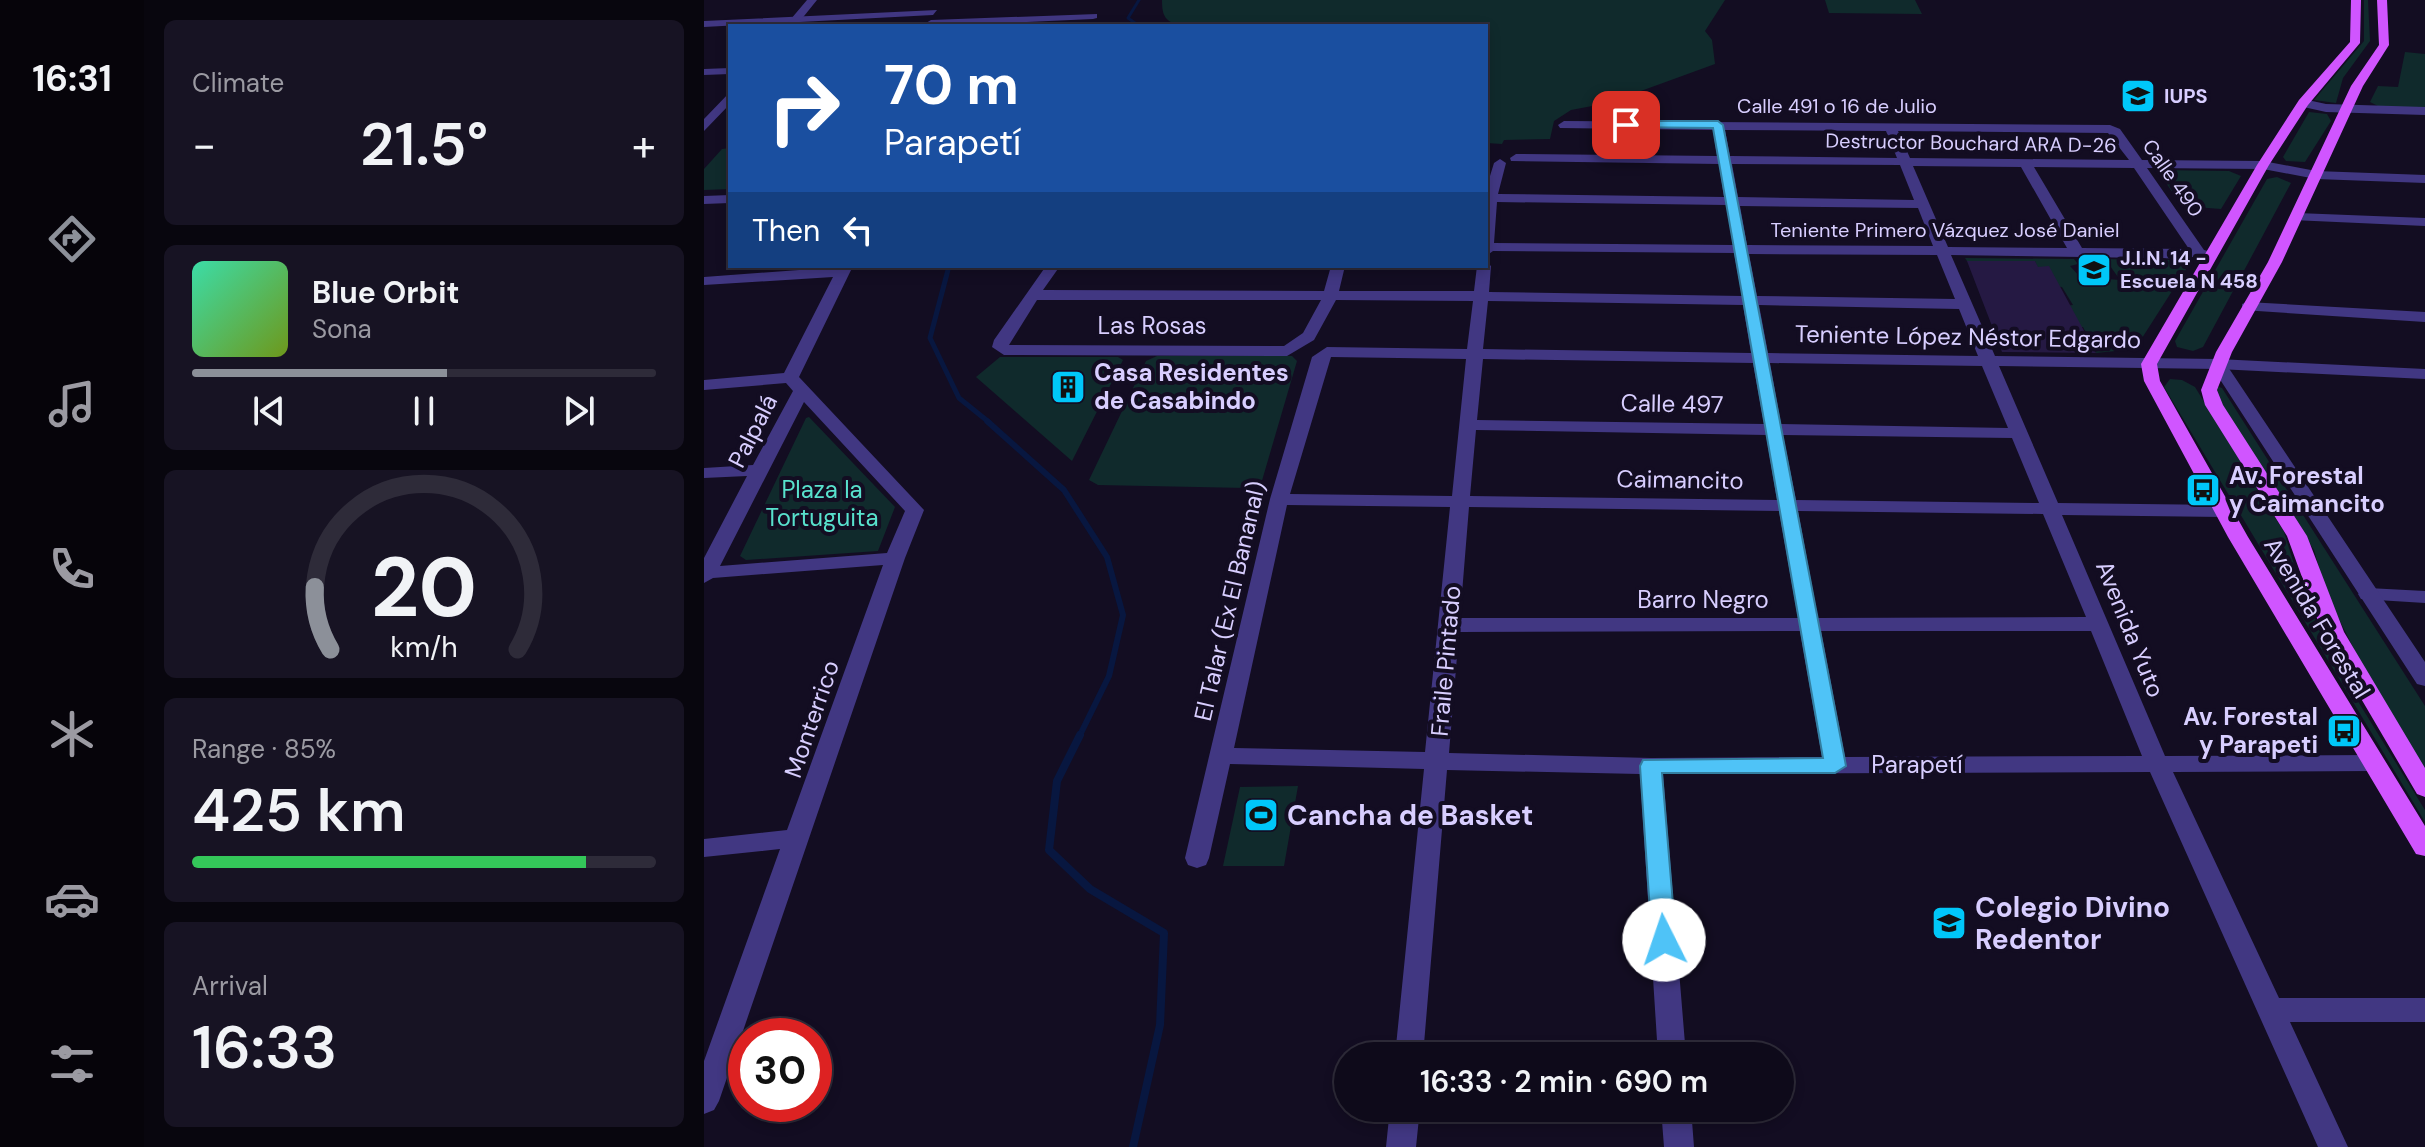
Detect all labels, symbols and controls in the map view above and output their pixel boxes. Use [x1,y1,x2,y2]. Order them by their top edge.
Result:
text: 70 m [884,48,1019,121]
text: 16:31 [32,55,112,102]
icon: right [752,56,856,160]
text: Climate [192,66,284,100]
school or university icon: IUPS [2119,77,2157,115]
place label: IUPS [2164,83,2208,109]
pin [1592,91,1660,159]
street label: Calle 491 o 16 de Julio [1737,93,1937,119]
icon: arrive [1604,103,1648,147]
text: 21.5° [360,105,488,184]
text: − [192,116,216,174]
text: + [632,116,656,174]
text: Parapetí [884,119,1021,166]
street label: Destructor Bouchard ARA D-26 [1825,127,2117,159]
street label: Calle 490 [2137,134,2209,222]
icon: left [836,208,880,252]
icon: directions [44,211,100,267]
text: Then [752,211,820,250]
street label: Teniente Primero Vázquez José Daniel [1771,217,2119,243]
place label: J.I.N. 14 - Escuela N 458 [2120,245,2258,294]
school or university icon: J.I.N. 14 - Escuela N 458 [2075,251,2113,289]
text: Blue Orbit [312,273,459,312]
street label: Las Rosas [1097,310,1207,341]
text: Sona [312,312,372,346]
street label: Teniente López Néstor Edgardo [1795,318,2141,355]
place label: Casa Residentes de Casabindo [1094,357,1289,416]
building icon: Casa Residentes de Casabindo [1049,368,1087,406]
icon: music [44,376,100,432]
street label: Calle 497 [1620,387,1724,420]
icon: previous [247,389,291,433]
icon: pause [402,389,446,433]
icon: next [557,389,601,433]
street label: Palpalá [721,389,784,473]
place label: Av. Forestal y Caimancito [2229,460,2385,519]
street label: Caimancito [1616,463,1744,496]
bus stop icon: Av. Forestal y Caimancito [2184,471,2222,509]
park label: Plaza la Tortuguita [766,474,878,533]
street label: El Talar (Ex El Bananal) [1187,478,1272,724]
text: 20 [371,532,477,641]
street label: Avenida Forestal [2257,532,2378,704]
icon: phone [44,541,100,597]
street label: Avenida Yuto [2089,556,2172,702]
street label: Fraile Pintado [1423,584,1468,738]
street label: Barro Negro [1637,584,1769,615]
text: km/h [390,629,458,666]
street label: Monterrico [777,656,846,782]
place label: Av. Forestal y Parapeti [2183,701,2318,760]
icon: climate [44,706,100,762]
bus stop icon: Av. Forestal y Parapeti [2325,712,2363,750]
text: Range · 85% [192,732,336,766]
street label: Parapetí [1871,749,1963,780]
text: 425 km [192,771,406,850]
sports icon: Cancha de Basket [1242,796,1280,834]
place label: Cancha de Basket [1287,797,1533,834]
icon: car [44,871,100,927]
place label: Colegio Divino Redentor [1975,889,2170,958]
position arrow [1622,898,1706,982]
school or university icon: Colegio Divino Redentor [1930,904,1968,942]
text: Arrival [192,969,268,1003]
text: 16:33 [192,1008,337,1087]
speed limit sign: 30 [728,1018,832,1122]
icon: filters [44,1036,100,1092]
text: 16:33 · 2 min · 690 m [1420,1062,1708,1101]

